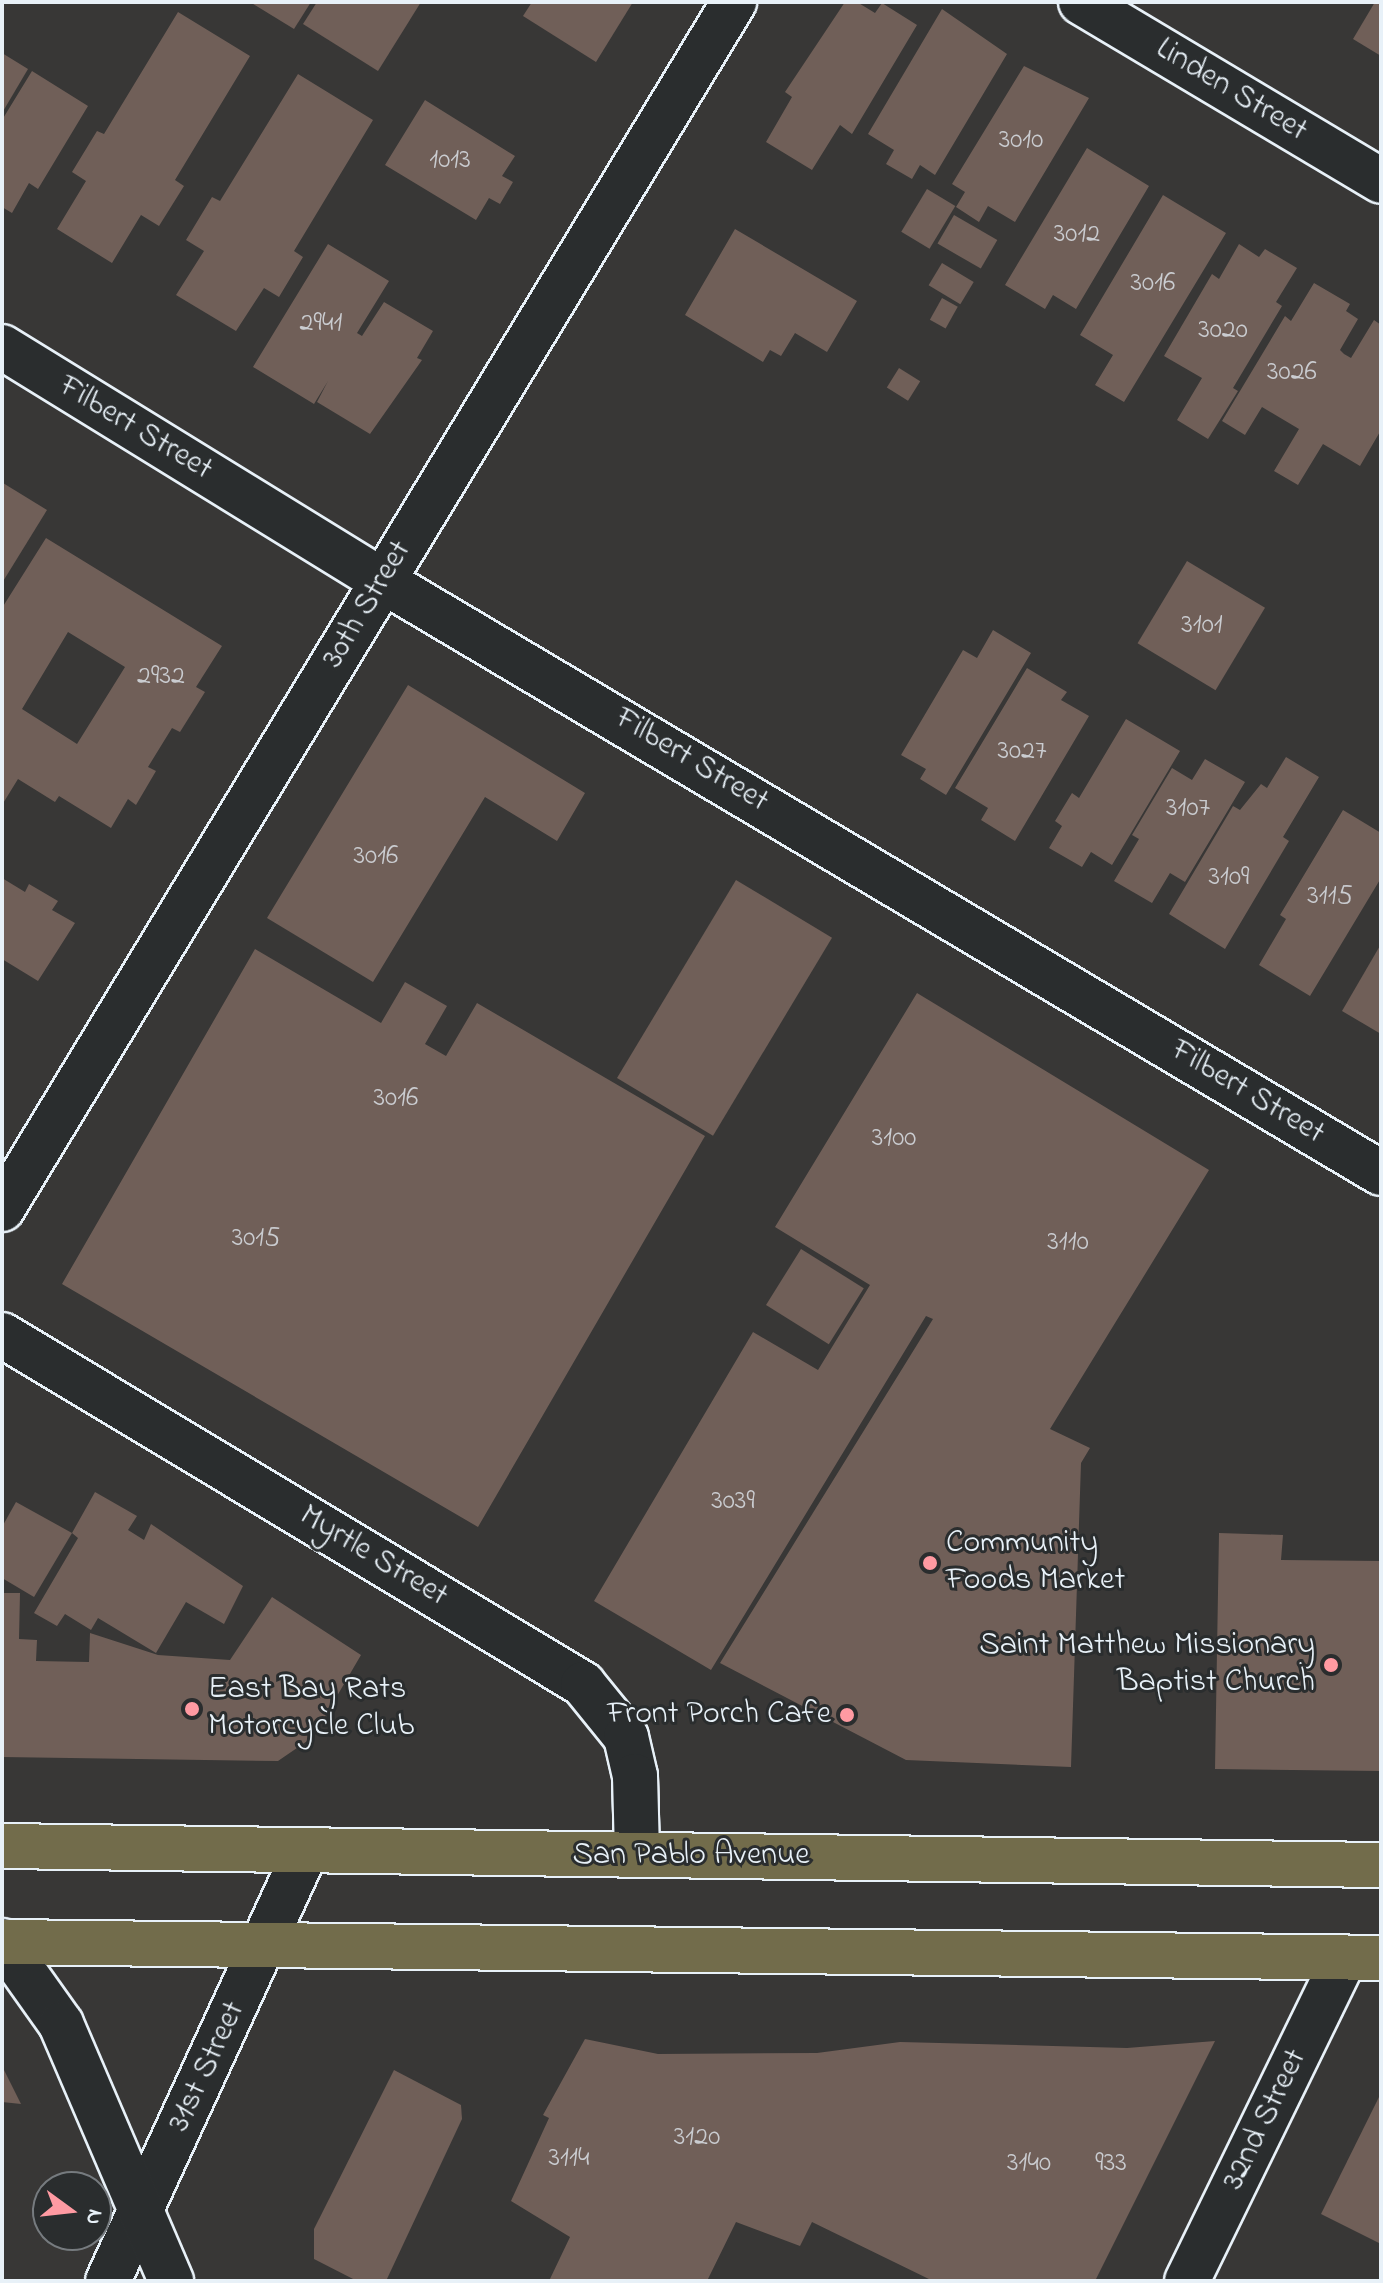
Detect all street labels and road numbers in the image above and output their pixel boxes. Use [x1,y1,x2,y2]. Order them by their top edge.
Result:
street label: Linden Street [1148,31,1314,151]
street label: Filbert Street [51,368,219,490]
street label: 30th Street [315,534,421,676]
street label: Filbert Street [607,700,775,822]
street label: Filbert Street [1163,1032,1331,1154]
street label: Myrtle Street [292,1498,454,1616]
street label: San Pablo Avenue [572,1837,810,1875]
street label: 31st Street [161,1996,255,2138]
street label: 32nd Street [1216,2043,1316,2197]

